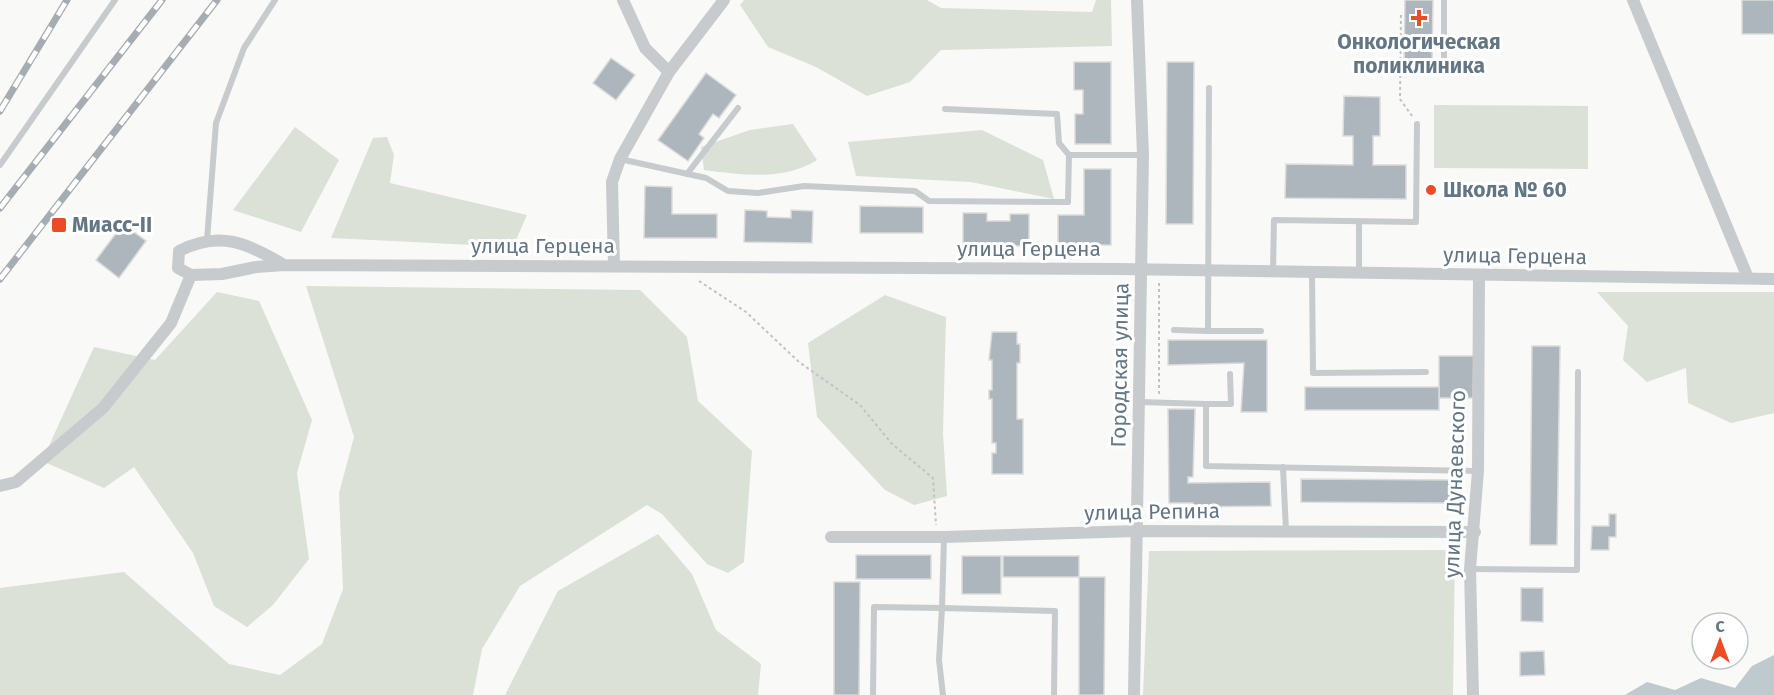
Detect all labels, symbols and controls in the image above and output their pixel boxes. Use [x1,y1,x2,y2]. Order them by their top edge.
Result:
marker: Онкологическая поликлиника [1410,9,1428,27]
place label: Онкологическая поликлиника [1337,29,1501,79]
place label: Школа № 60 [1443,177,1567,203]
marker: Школа № 60 [1424,183,1438,197]
place label: Миасс-II [72,212,152,238]
marker: Миасс-II [50,216,68,234]
street label: улица Герцена [471,233,615,259]
street label: улица Герцена [957,236,1101,262]
street label: улица Герцена [1443,242,1587,270]
street label: Городская улица [1106,282,1134,448]
street label: улица Дунаевского [1439,390,1471,578]
street label: улица Репина [1084,498,1220,526]
north arrow [1690,611,1750,671]
text: С [1715,617,1725,636]

